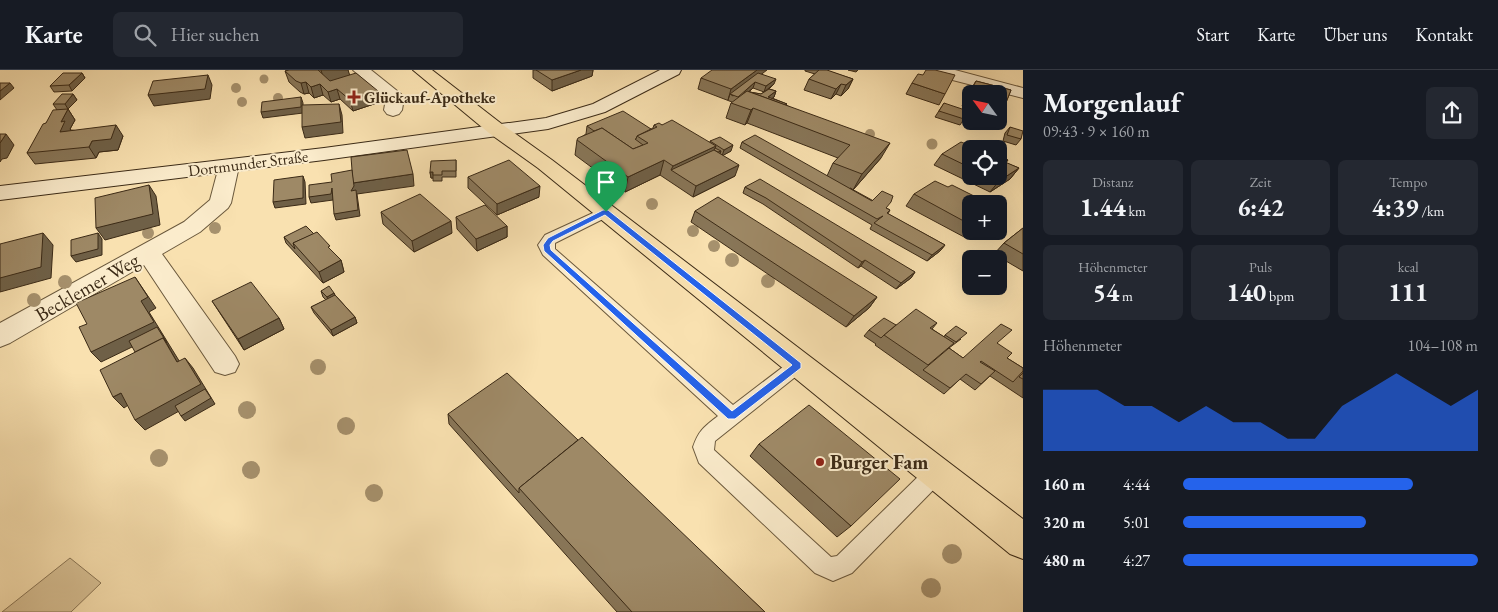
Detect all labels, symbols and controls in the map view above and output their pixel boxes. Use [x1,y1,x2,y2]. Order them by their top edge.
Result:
search box [113,12,463,57]
text: Karte [25,19,83,50]
icon: search [131,21,159,49]
text: Hier suchen [171,22,260,47]
text: Start [1196,23,1229,46]
text: Karte [1257,23,1295,46]
text: Über uns [1323,23,1387,46]
text: Kontakt [1415,23,1473,46]
text: Morgenlauf [1043,84,1181,120]
north arrow [962,85,1008,130]
map controls [962,85,1007,295]
place label: Glückauf-Apotheke [364,87,496,108]
button: share [1426,87,1478,139]
marker: Glückauf-Apotheke [348,91,360,103]
text: 09:43 · 9 × 160 m [1043,121,1150,142]
button: locate [962,140,1007,185]
street label: Dortmunder Straße [187,146,309,181]
pin [585,161,627,212]
icon: arrive [592,168,620,196]
text: Distanz [1092,173,1133,191]
text: Zeit [1250,173,1271,191]
text: Tempo [1389,173,1427,191]
text: 1.44 [1080,191,1126,223]
text: 6:42 [1237,191,1284,223]
text: 4:39 [1372,191,1419,223]
button: + [962,195,1007,240]
text: km [1126,202,1146,220]
text: /km [1419,202,1444,220]
street label: Becklemer Weg [30,247,144,327]
button: − [962,250,1007,295]
text: Höhenmeter [1078,258,1147,276]
text: Puls [1249,258,1272,276]
text: kcal [1398,258,1419,276]
text: 54 [1093,276,1119,308]
text: 140 [1227,276,1266,308]
text: 111 [1388,276,1428,308]
text: m [1119,287,1133,305]
text: bpm [1266,287,1294,305]
text: Höhenmeter [1043,335,1122,356]
text: 104–108 m [1407,335,1478,356]
place label: Burger Fam [830,449,928,475]
marker: Burger Fam [814,456,826,468]
text: 160 m [1043,474,1085,495]
text: 4:44 [1123,474,1150,495]
text: 320 m [1043,512,1085,533]
text: 5:01 [1123,512,1150,533]
text: 480 m [1043,550,1085,571]
text: 4:27 [1123,550,1150,571]

